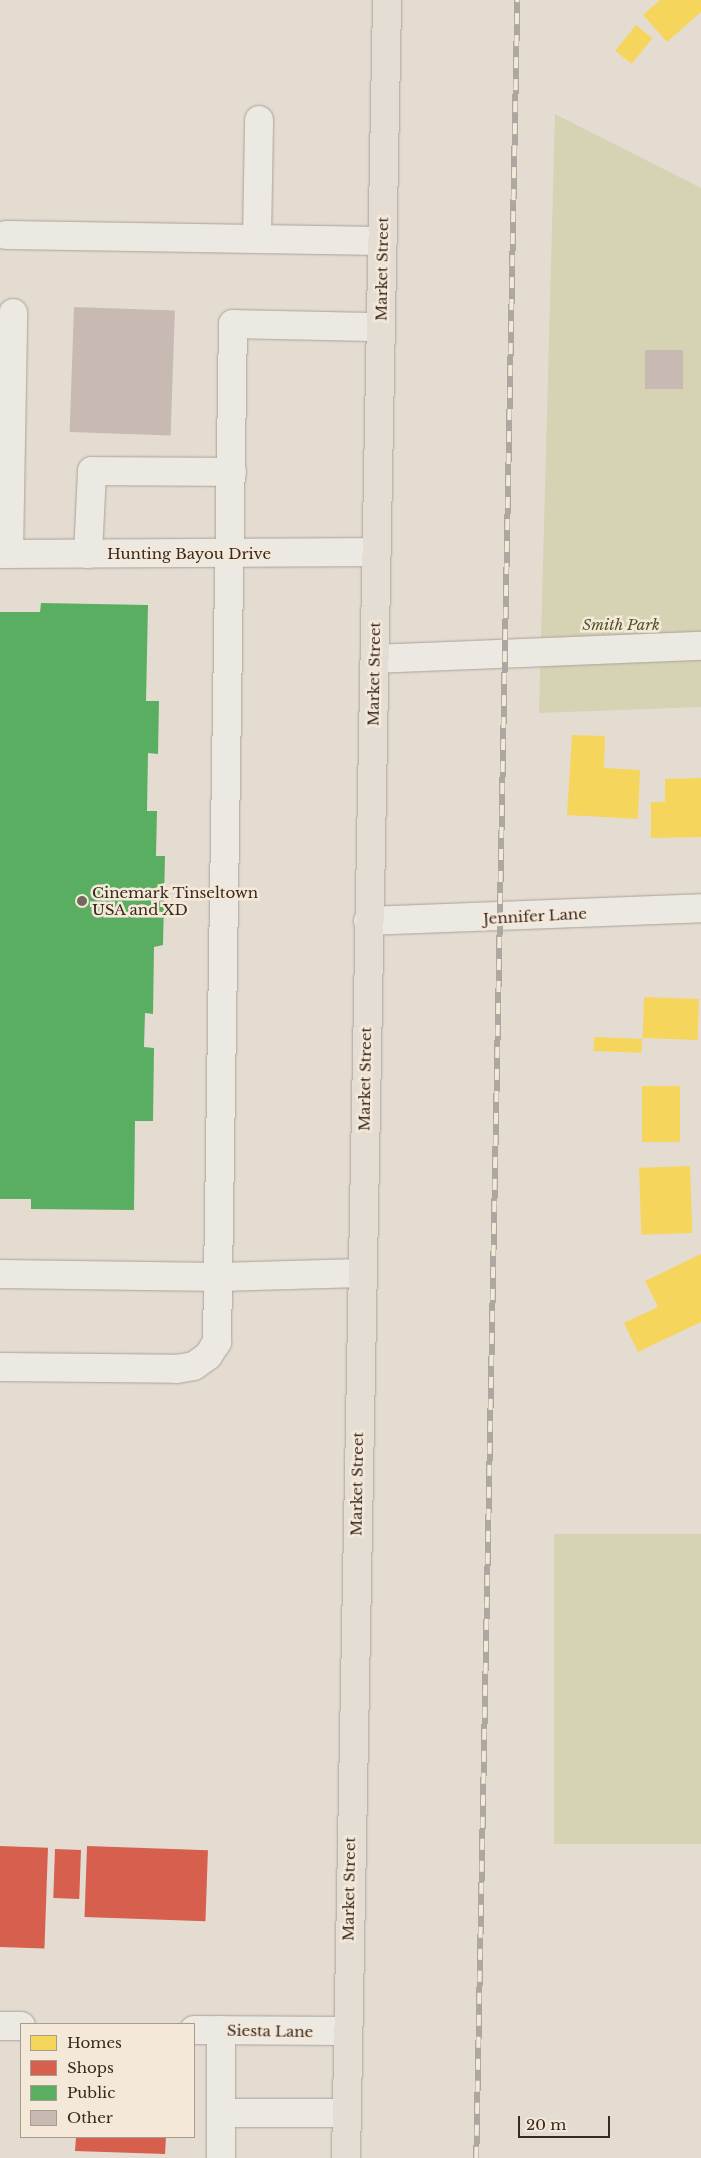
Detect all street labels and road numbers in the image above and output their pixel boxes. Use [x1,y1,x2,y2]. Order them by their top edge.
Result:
street label: Market Street [372,217,392,321]
street label: Hunting Bayou Drive [107,545,271,563]
street label: Market Street [364,622,384,726]
street label: Jennifer Lane [483,904,587,928]
street label: Market Street [355,1027,375,1131]
street label: Market Street [347,1432,367,1536]
street label: Market Street [339,1837,359,1941]
street label: Siesta Lane [227,2021,313,2041]

